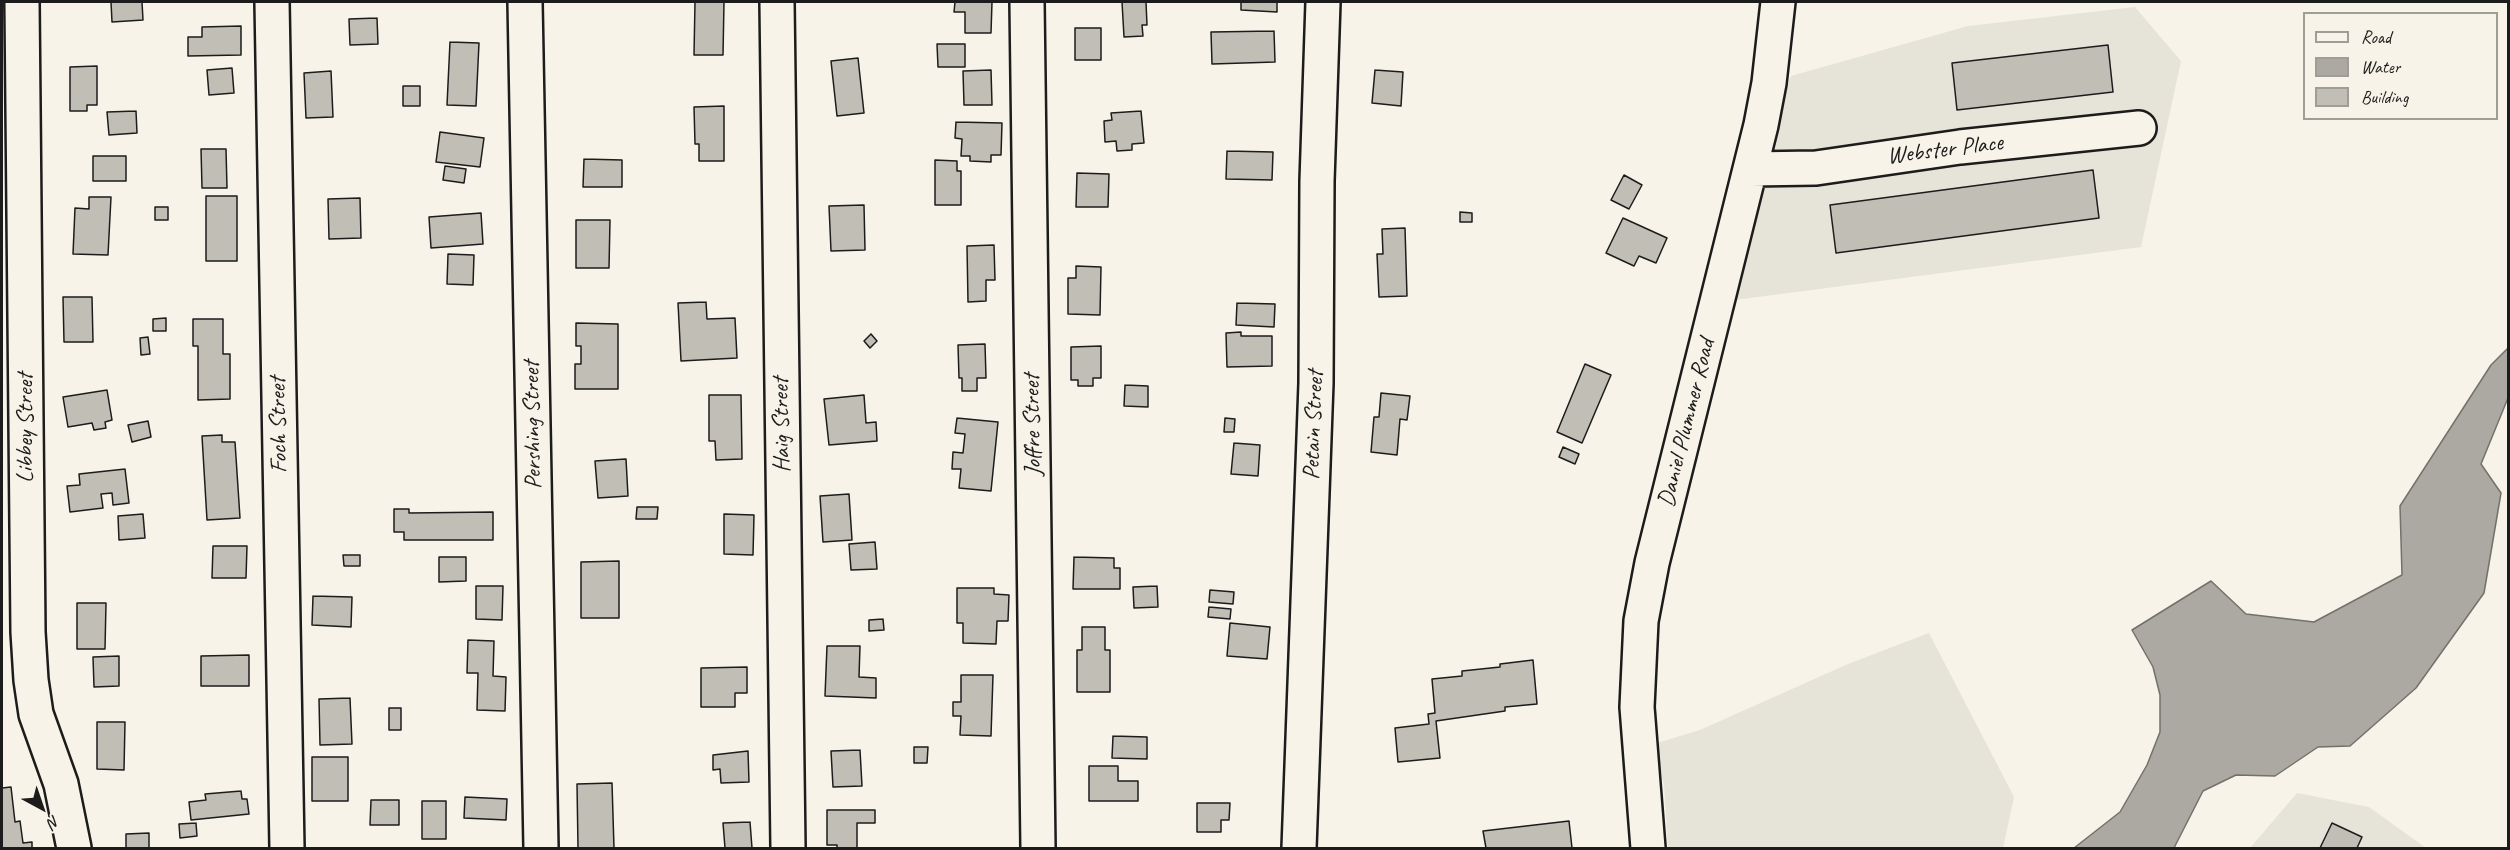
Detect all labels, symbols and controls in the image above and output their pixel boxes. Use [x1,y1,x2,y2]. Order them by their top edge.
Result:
legend [2303,12,2498,120]
text: Road [2361,26,2391,48]
text: Water [2361,56,2400,78]
text: Building [2361,86,2408,108]
street label: Webster Place [1886,129,2004,171]
street label: Daniel Plummer Road [1652,336,1722,510]
street label: Pershing Street [517,361,549,489]
street label: Petain Street [1298,370,1330,480]
street label: Libbey Street [12,373,40,483]
street label: Joffre Street [1018,374,1048,476]
street label: Foch Street [264,377,294,473]
street label: Haig Street [767,377,797,473]
north arrow [12,778,72,838]
text: N [43,811,64,833]

